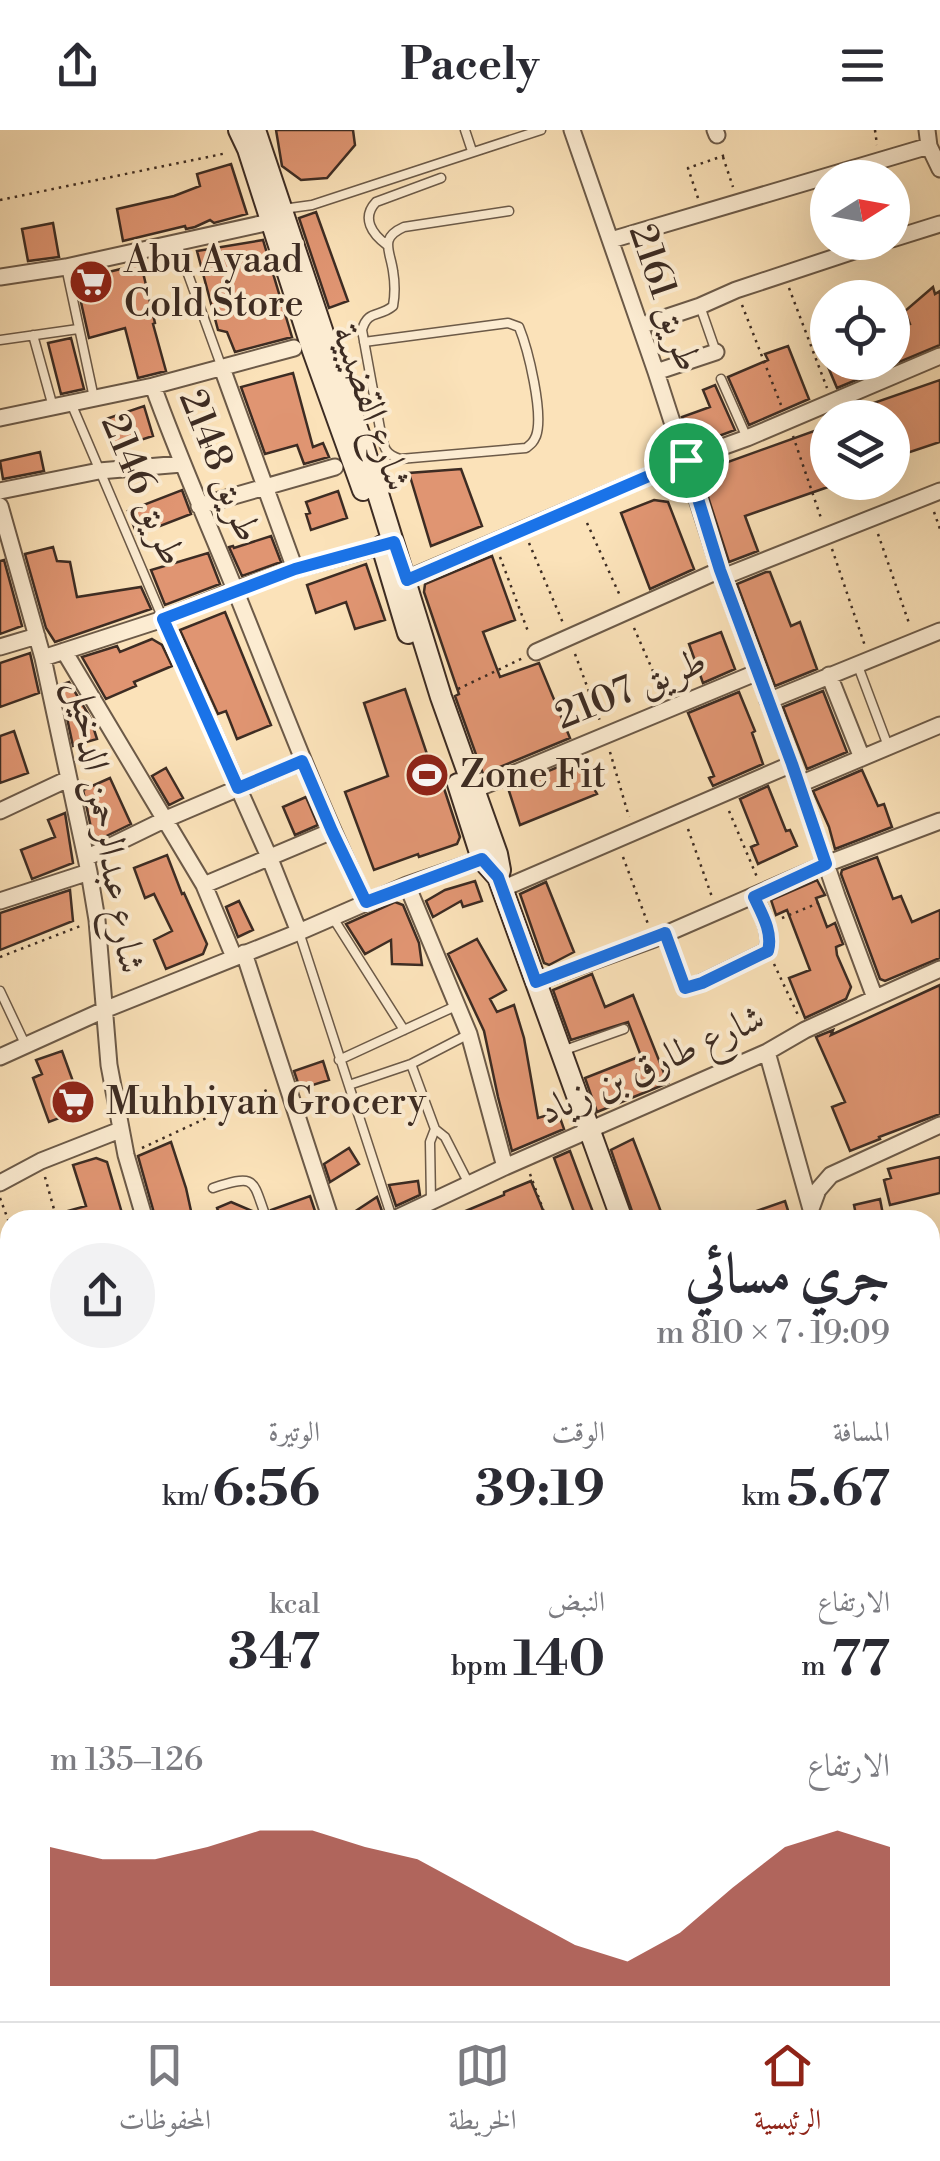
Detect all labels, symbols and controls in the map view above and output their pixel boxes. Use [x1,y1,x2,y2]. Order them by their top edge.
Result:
text: Pacely [401,37,539,94]
icon: share [50,38,105,93]
icon: menu [835,38,890,93]
north arrow [810,160,910,260]
map controls [810,160,910,500]
street label: طريق 2161 [618,218,712,378]
place label: Abu Ayaad Cold Store [123,237,304,328]
supermarket icon: Abu Ayaad Cold Store [68,259,114,305]
button: locate [810,280,910,380]
street label: شارع القضيبية [315,319,421,499]
street label: طريق 2148 [168,383,272,549]
button: layers [810,400,910,500]
street label: طريق 2146 [90,407,196,573]
pin [644,418,729,503]
icon: arrive [659,433,714,488]
street label: طريق 2107 [549,638,713,740]
street label: شارع عبدالرحمن الدخيل [51,677,155,978]
sports icon: Zone Fit [404,752,450,798]
place label: Zone Fit [460,752,606,799]
street label: شارع طارق بن زياد [532,994,775,1141]
supermarket icon: Muhbiyan Grocery [50,1079,96,1125]
place label: Muhbiyan Grocery [106,1079,427,1126]
text: جري مسائي [685,1241,890,1310]
button: share [50,1243,155,1348]
text: 19:09 · 7 × 810 m [656,1313,890,1353]
text: الوتيرة [268,1415,320,1450]
text: الوقت [551,1415,605,1450]
text: المسافة [833,1415,890,1450]
text: 6:56 [212,1459,320,1521]
text: 39:19 [475,1459,605,1521]
text: 5.67 [787,1459,890,1521]
text: /km [162,1479,212,1514]
text: km [742,1479,787,1514]
text: النبض [547,1585,605,1620]
text: الارتفاع [817,1585,890,1620]
text: kcal [269,1587,320,1622]
text: 347 [228,1622,320,1684]
text: 140 [513,1629,605,1691]
text: 77 [832,1629,890,1691]
text: bpm [451,1649,513,1684]
text: m [801,1649,832,1684]
text: 126–135 m [50,1740,203,1780]
text: الارتفاع [807,1746,890,1786]
tab: المحفوظات [119,2038,211,2147]
tab: الخريطة [448,2038,517,2147]
tab: الرئيسية [754,2038,821,2147]

